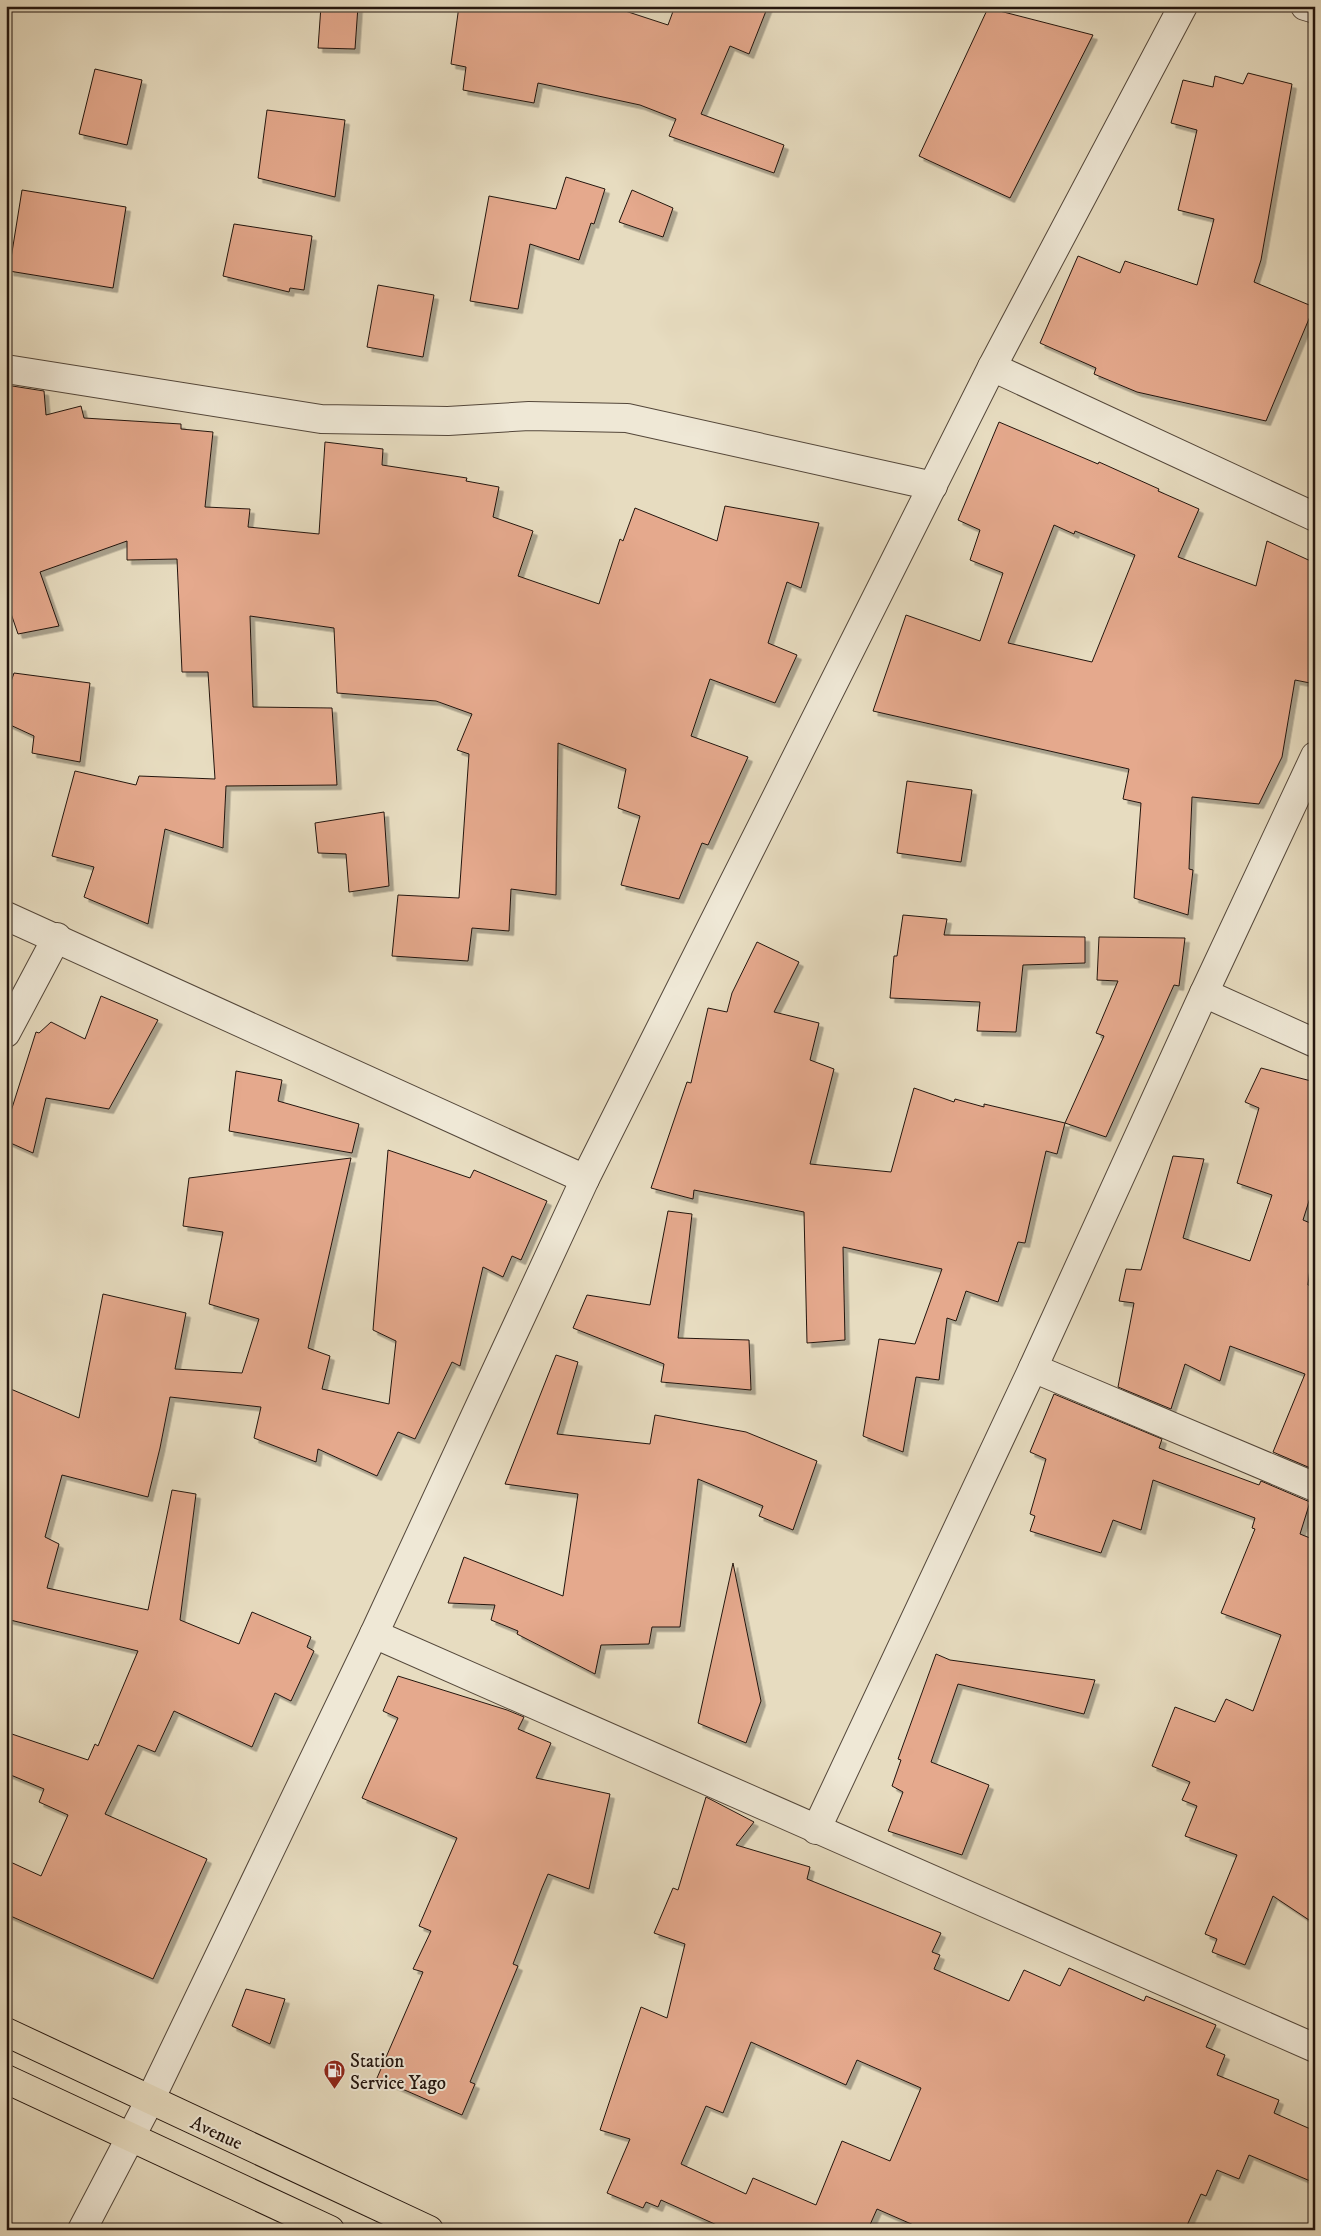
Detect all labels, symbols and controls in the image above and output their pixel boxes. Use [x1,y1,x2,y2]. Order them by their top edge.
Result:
place label: Station Service Yago [350,2050,446,2095]
fuel station icon: Station Service Yago [322,2059,346,2090]
street label: Avenue [187,2111,246,2155]

